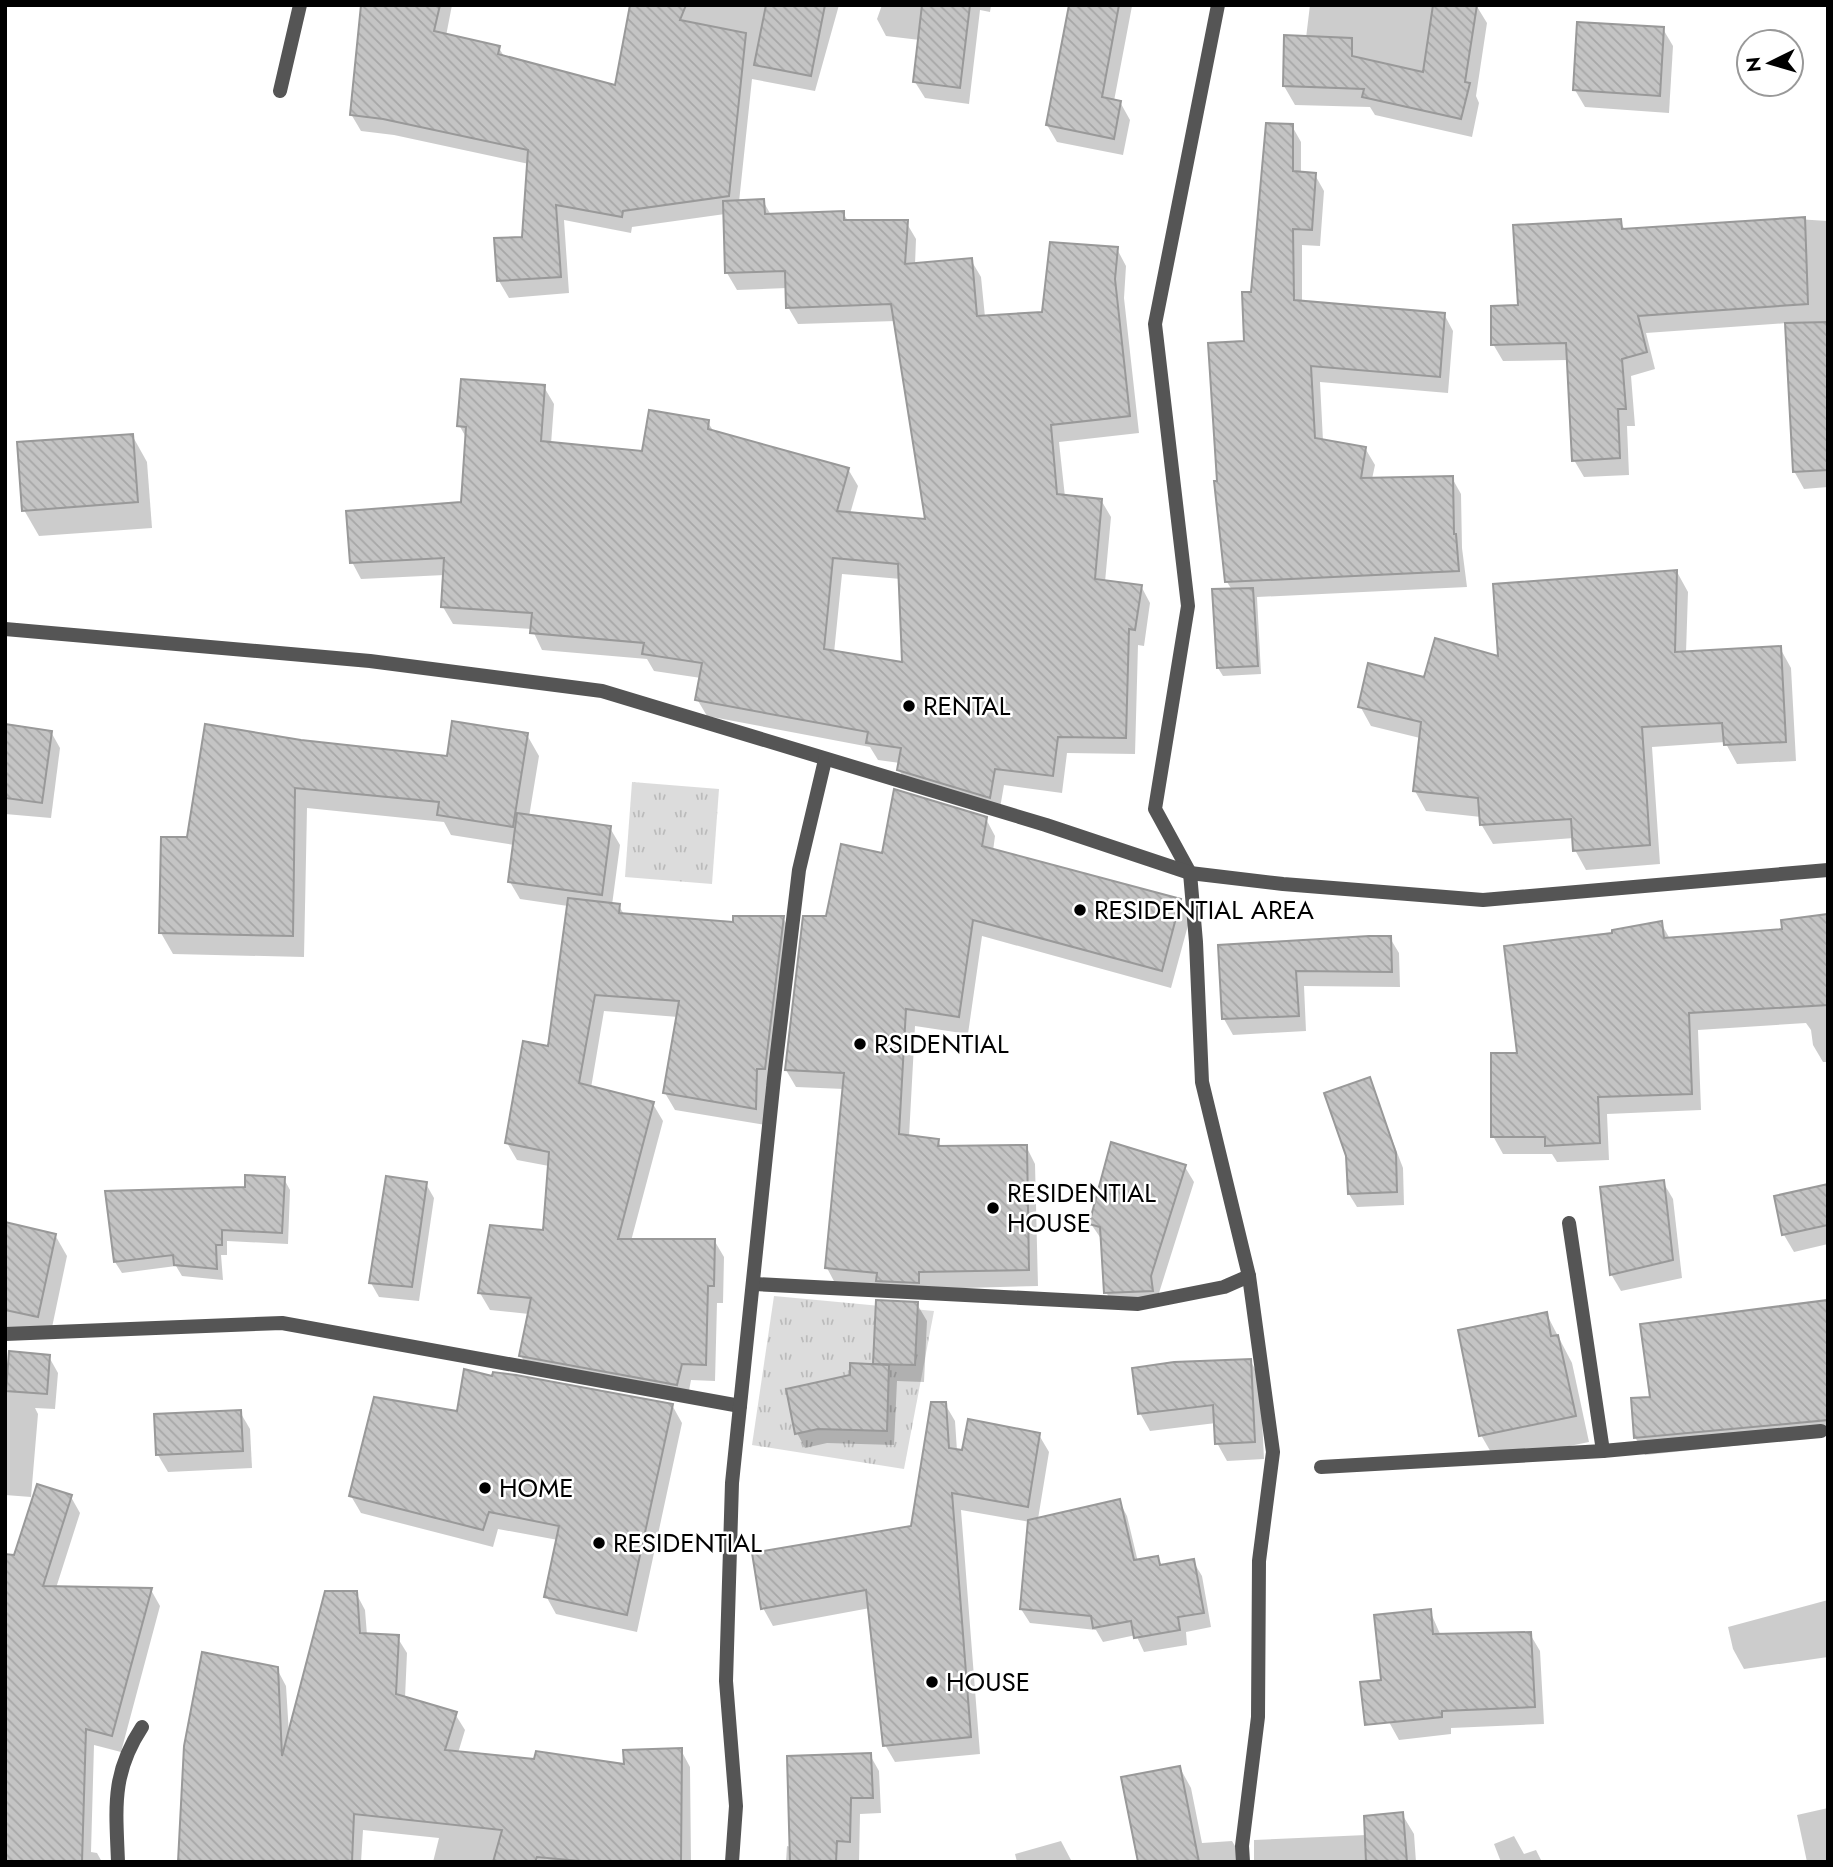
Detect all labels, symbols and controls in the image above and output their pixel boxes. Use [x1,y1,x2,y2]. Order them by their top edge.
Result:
north arrow [1735,28,1805,98]
text: N [1739,56,1768,73]
place label: RENTAL [923,687,1011,725]
marker: RENTAL [901,698,917,714]
place label: RESIDENTIAL AREA [1094,891,1315,929]
marker: RESIDENTIAL AREA [1072,902,1088,918]
place label: RSIDENTIAL [874,1025,1009,1063]
marker: RSIDENTIAL [852,1036,868,1052]
place label: RESIDENTIAL HOUSE [1007,1174,1156,1242]
marker: RESIDENTIAL HOUSE [985,1200,1001,1216]
place label: HOME [499,1469,574,1507]
marker: HOME [477,1480,493,1496]
place label: RESIDENTIAL [613,1524,762,1562]
marker: RESIDENTIAL [591,1535,607,1551]
place label: HOUSE [946,1663,1030,1701]
marker: HOUSE [924,1674,940,1690]

